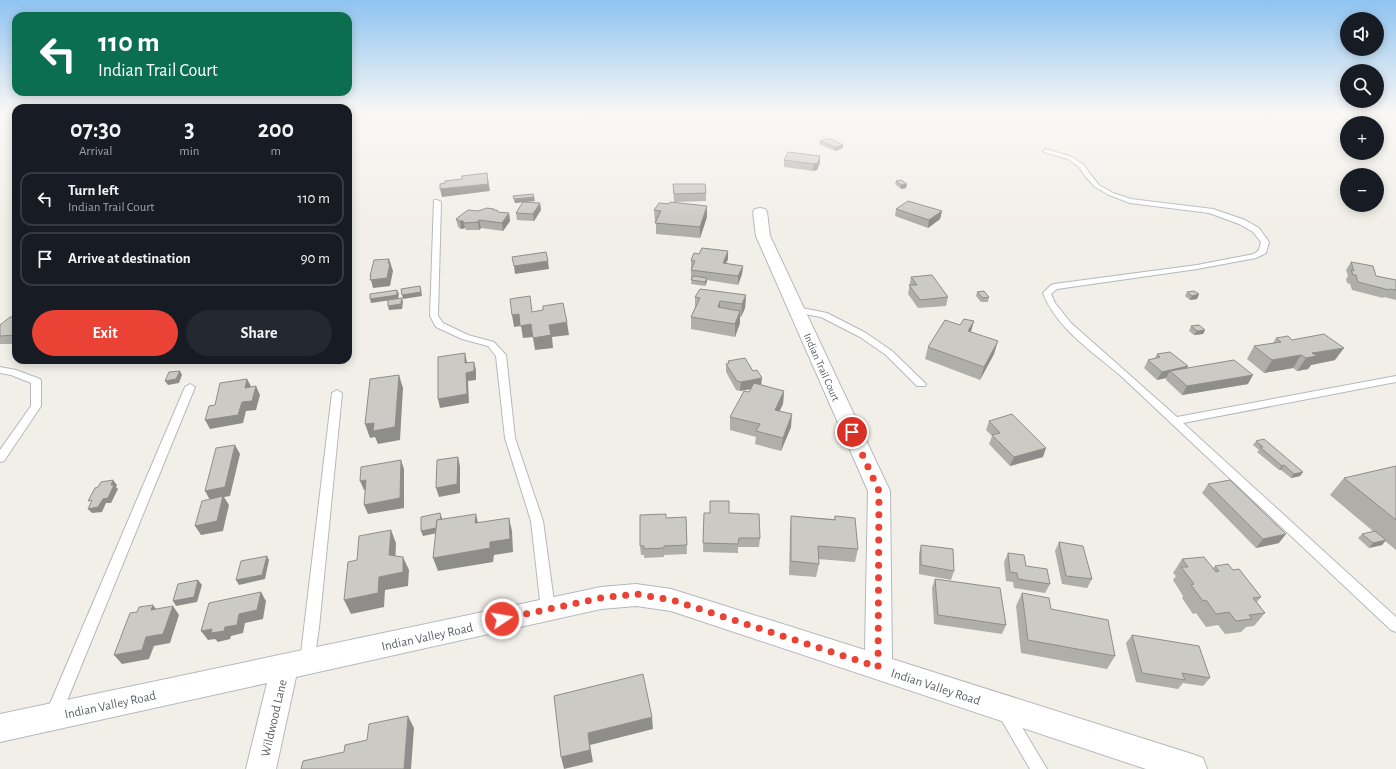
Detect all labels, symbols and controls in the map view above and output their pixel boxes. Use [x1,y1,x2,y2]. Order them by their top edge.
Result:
map controls [1340,12,1384,212]
button: sound [1340,12,1384,56]
icon: left [32,28,84,80]
text: 110 m [98,29,160,57]
text: Indian Trail Court [98,62,218,80]
button: search [1340,64,1384,108]
button: + [1340,116,1384,160]
text: 07:30 [70,118,121,142]
text: 3 [184,118,195,142]
text: 200 [258,118,294,142]
text: Arrival [79,145,112,158]
text: min [179,145,200,158]
text: m [271,145,281,158]
button: − [1340,168,1384,212]
text: Turn left [68,183,119,198]
icon: left [34,188,56,210]
text: 110 m [297,191,330,206]
text: Indian Trail Court [68,201,155,214]
icon: arrive [34,248,56,270]
text: Arrive at destination [68,251,191,266]
text: 90 m [301,251,330,266]
button: Exit [32,310,178,356]
button: Share [186,310,332,356]
street label: Indian Trail Court [802,332,842,403]
pin [835,415,869,449]
icon: arrive [841,421,863,443]
position arrow [481,598,523,640]
street label: Indian Valley Road [380,621,475,654]
street label: Indian Valley Road [889,667,982,708]
street label: Wildwood Lane [259,678,290,758]
street label: Indian Valley Road [63,689,158,722]

